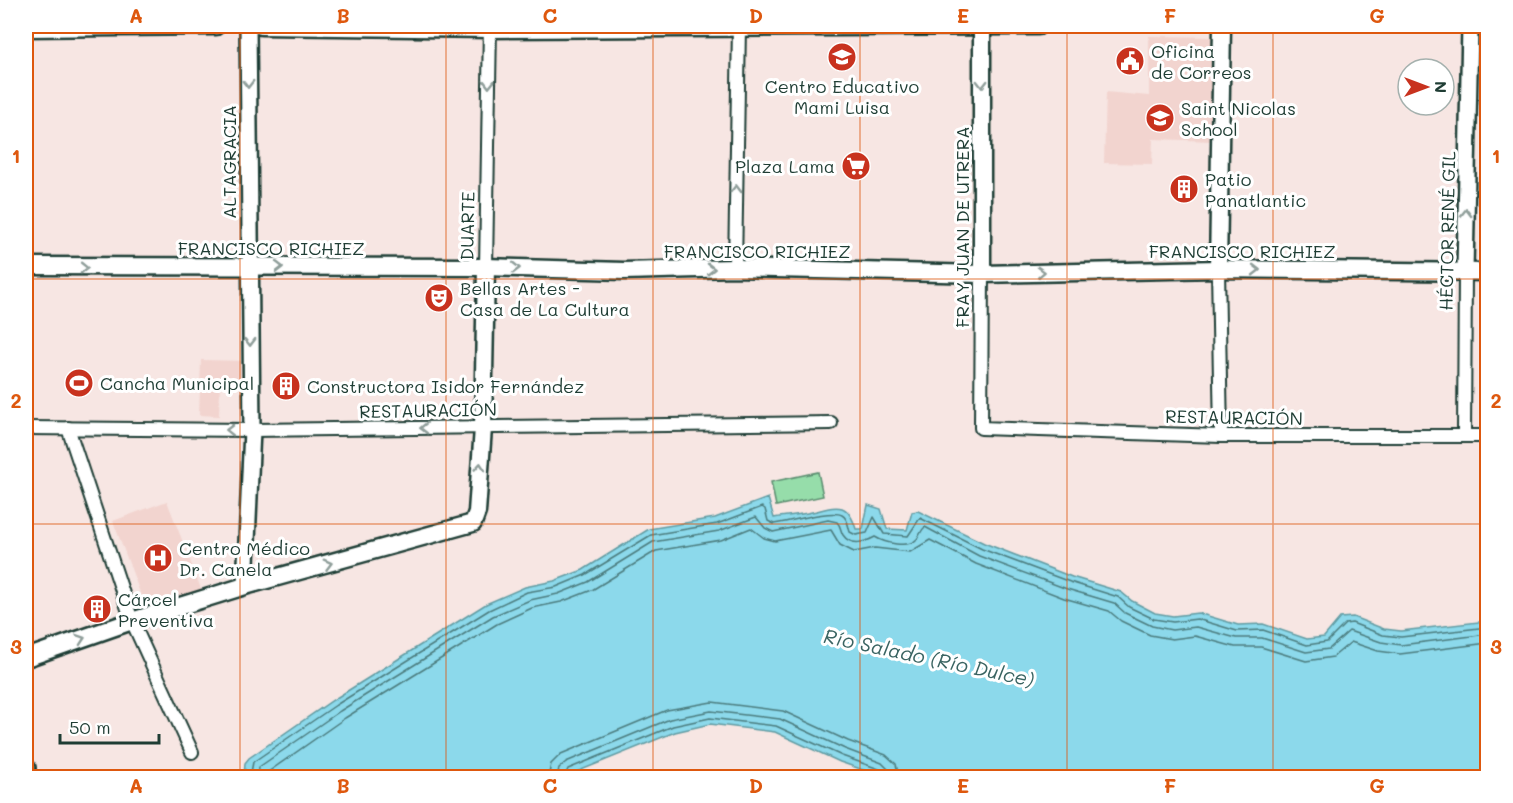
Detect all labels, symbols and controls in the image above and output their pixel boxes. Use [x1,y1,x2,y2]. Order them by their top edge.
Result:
text: A [129,2,143,28]
text: B [336,2,350,28]
text: C [543,2,558,28]
text: D [749,2,763,28]
text: E [957,2,969,28]
text: F [1164,2,1177,28]
text: G [1369,2,1385,28]
place label: Oficina de Correos [1151,39,1251,84]
school or university icon: Centro Educativo Mami Luisa [826,41,858,73]
public building icon: Oficina de Correos [1114,45,1146,77]
north arrow [1396,57,1456,117]
place label: Centro Educativo Mami Luisa [765,74,919,119]
one-way arrow [242,79,254,88]
one-way arrow [483,79,495,88]
one-way arrow [976,79,988,88]
text: N [1431,81,1452,93]
place label: Saint Nicolas School [1181,96,1296,141]
school or university icon: Saint Nicolas School [1144,102,1176,134]
street label: ALTAGRACIA [217,105,241,219]
street label: FRAY JUAN DE UTRERA [950,126,974,328]
text: 1 [12,142,20,168]
text: 1 [1492,142,1500,168]
supermarket icon: Plaza Lama [840,150,872,182]
street label: HÉCTOR RENÉ GIL [1434,151,1460,311]
place label: Plaza Lama [735,154,835,178]
place label: Patio Panatlantic [1205,167,1306,212]
building icon: Patio Panatlantic [1168,173,1200,205]
one-way arrow [730,184,742,193]
street label: DUARTE [454,191,480,261]
one-way arrow [1460,208,1473,217]
street label: FRANCISCO RICHIEZ [178,236,364,260]
street label: FRANCISCO RICHIEZ [664,239,850,263]
street label: FRANCISCO RICHIEZ [1149,239,1335,263]
one-way arrow [274,261,283,273]
one-way arrow [79,262,88,274]
one-way arrow [511,262,520,274]
one-way arrow [706,263,715,275]
one-way arrow [1252,264,1261,276]
one-way arrow [1036,265,1045,278]
place label: Bellas Artes - Casa de La Cultura [460,276,630,321]
theatre icon: Bellas Artes - Casa de La Cultura [423,282,455,314]
one-way arrow [244,337,256,346]
sports icon: Cancha Municipal [63,367,95,399]
building icon: Constructora Isidor Fernández [270,370,302,402]
place label: Cancha Municipal [100,371,254,395]
place label: Constructora Isidor Fernández [307,374,584,398]
text: 2 [10,387,22,413]
text: 2 [1490,387,1502,413]
street label: RESTAURACIÓN [359,397,497,423]
street label: RESTAURACIÓN [1165,404,1303,430]
one-way arrow [420,422,429,434]
one-way arrow [225,424,234,436]
one-way arrow [474,462,487,471]
place label: Centro Médico Dr. Canela [179,536,310,581]
hospital icon: Centro Médico Dr. Canela [142,542,174,574]
one-way arrow [322,558,332,571]
place label: Cárcel Preventiva [118,587,214,632]
building icon: Cárcel Preventiva [81,593,113,625]
water label: Río Salado (Río Dulce) [821,622,1037,692]
text: 3 [10,633,22,659]
one-way arrow [75,633,86,646]
text: 3 [1490,633,1502,659]
scale bar [60,707,159,745]
text: 50 m [69,715,111,739]
text: A [129,772,143,798]
text: B [336,772,350,798]
text: C [543,772,558,798]
text: D [749,772,763,798]
text: E [957,772,969,798]
text: F [1164,772,1177,798]
text: G [1369,772,1385,798]

